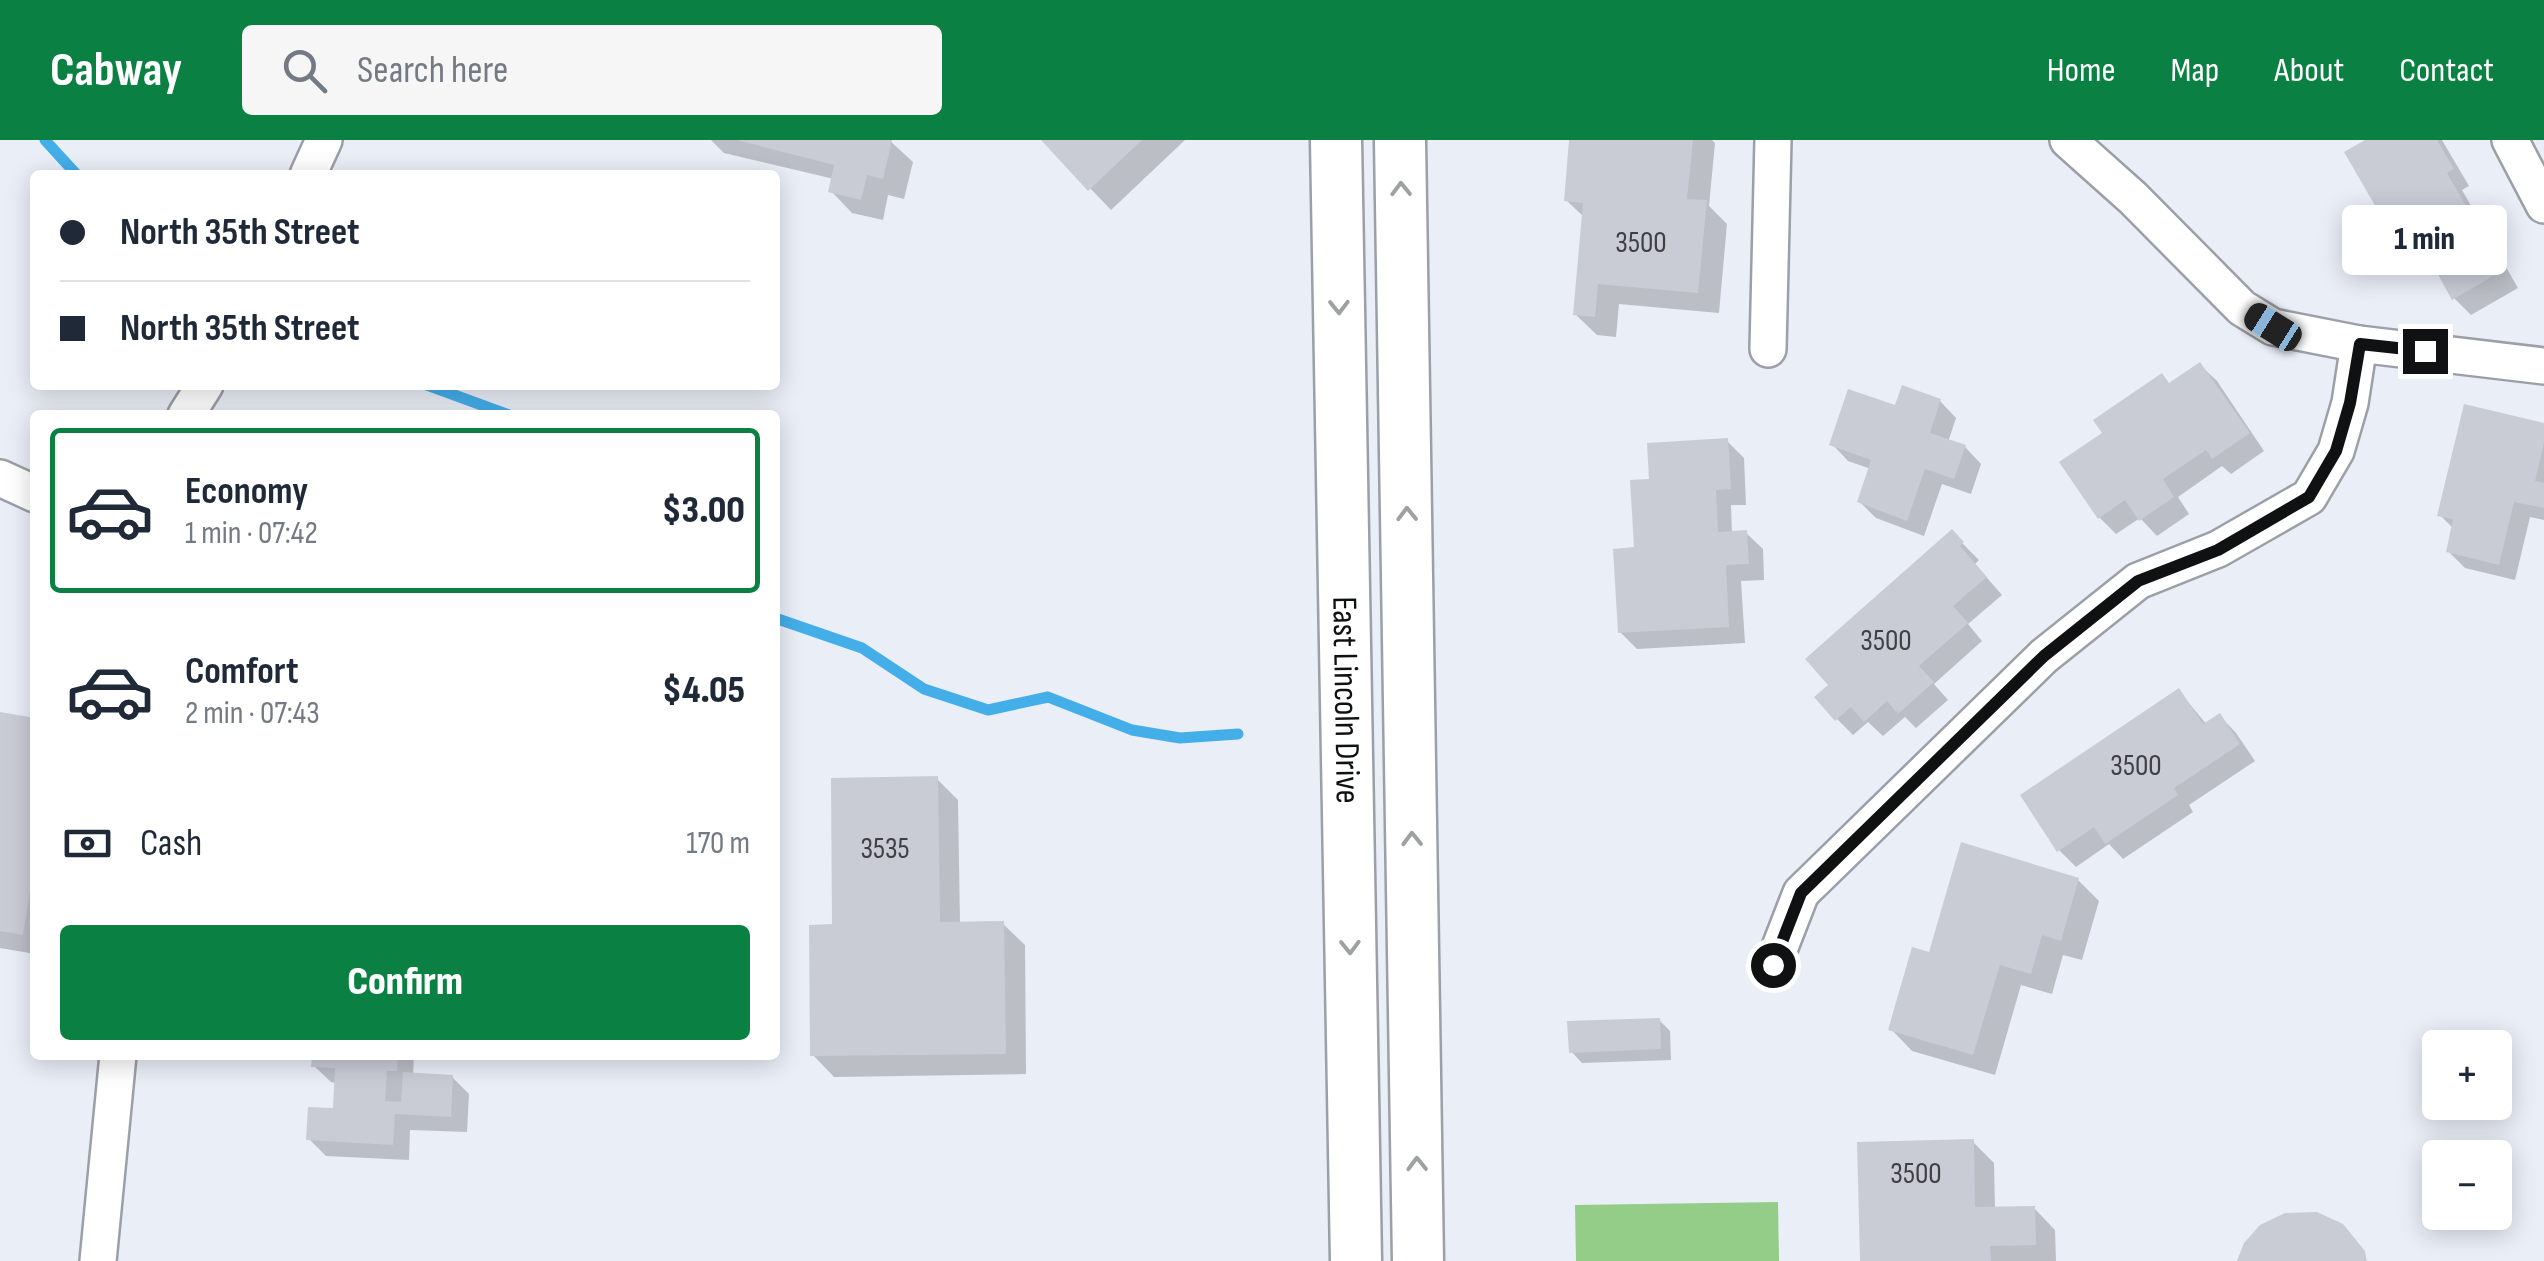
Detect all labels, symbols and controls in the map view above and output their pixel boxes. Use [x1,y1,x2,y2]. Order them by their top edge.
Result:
search box [242,25,942,115]
text: Cabway [50,42,182,99]
icon: search [277,43,332,98]
text: Search here [357,48,508,93]
text: Home [2047,49,2116,92]
text: Map [2171,49,2219,92]
text: About [2274,49,2344,92]
text: Contact [2399,49,2494,92]
one-way arrow [1390,180,1412,196]
callout: 1 min [2342,206,2508,276]
text: North 35th Street [120,210,360,255]
text: 1 min [2394,220,2455,259]
house number: 3500 [1615,225,1667,261]
car [2240,298,2306,356]
one-way arrow [1328,300,1349,316]
text: North 35th Street [120,306,360,351]
route end [2403,329,2448,374]
icon: car [65,466,155,556]
text: Economy [185,469,308,514]
text: $3.00 [662,488,745,533]
one-way arrow [1396,505,1417,521]
text: 1 min · 07:42 [185,514,318,553]
street label: East Lincoln Drive [1323,596,1369,804]
house number: 3500 [1860,623,1912,659]
icon: car [65,646,155,736]
text: Comfort [185,649,299,694]
text: $4.05 [662,668,745,713]
text: 2 min · 07:43 [185,694,320,733]
house number: 3500 [2110,748,2162,784]
icon: cash [60,816,115,871]
text: Cash [140,821,202,866]
text: 170 m [686,824,750,863]
one-way arrow [1402,830,1423,846]
house number: 3535 [860,831,910,867]
button: Confirm [60,925,750,1040]
one-way arrow [1340,940,1361,956]
route start [1751,943,1796,988]
map controls [2422,1030,2512,1230]
button: + [2422,1030,2512,1120]
button: − [2422,1140,2512,1230]
one-way arrow [1406,1155,1427,1171]
house number: 3500 [1890,1156,1942,1192]

